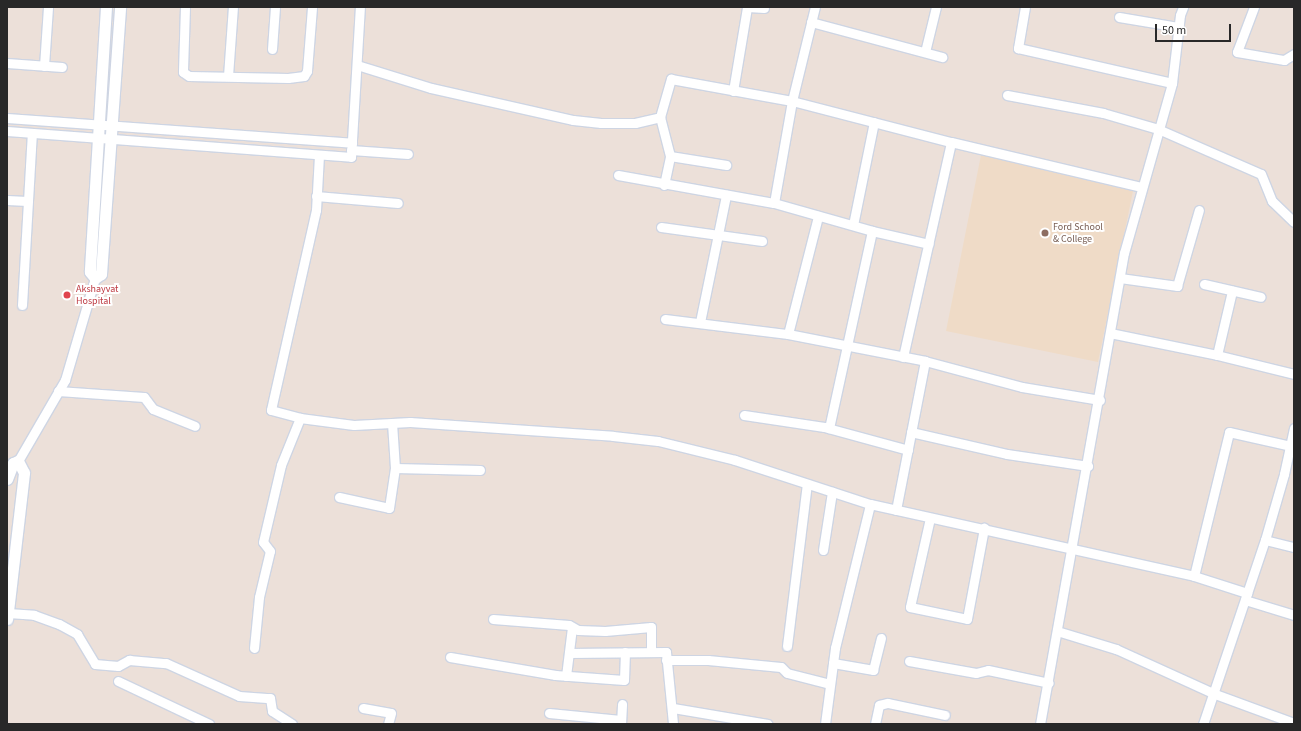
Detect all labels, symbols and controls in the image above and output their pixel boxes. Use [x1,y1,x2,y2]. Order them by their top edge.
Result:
scale bar [1157,16,1233,42]
text: 50 m [1162,22,1186,39]
place label: Ford School & College [1053,221,1103,244]
marker: Ford School & College [1040,228,1050,238]
place label: Akshayvat Hospital [76,283,118,306]
marker: Akshayvat Hospital [61,289,73,301]

